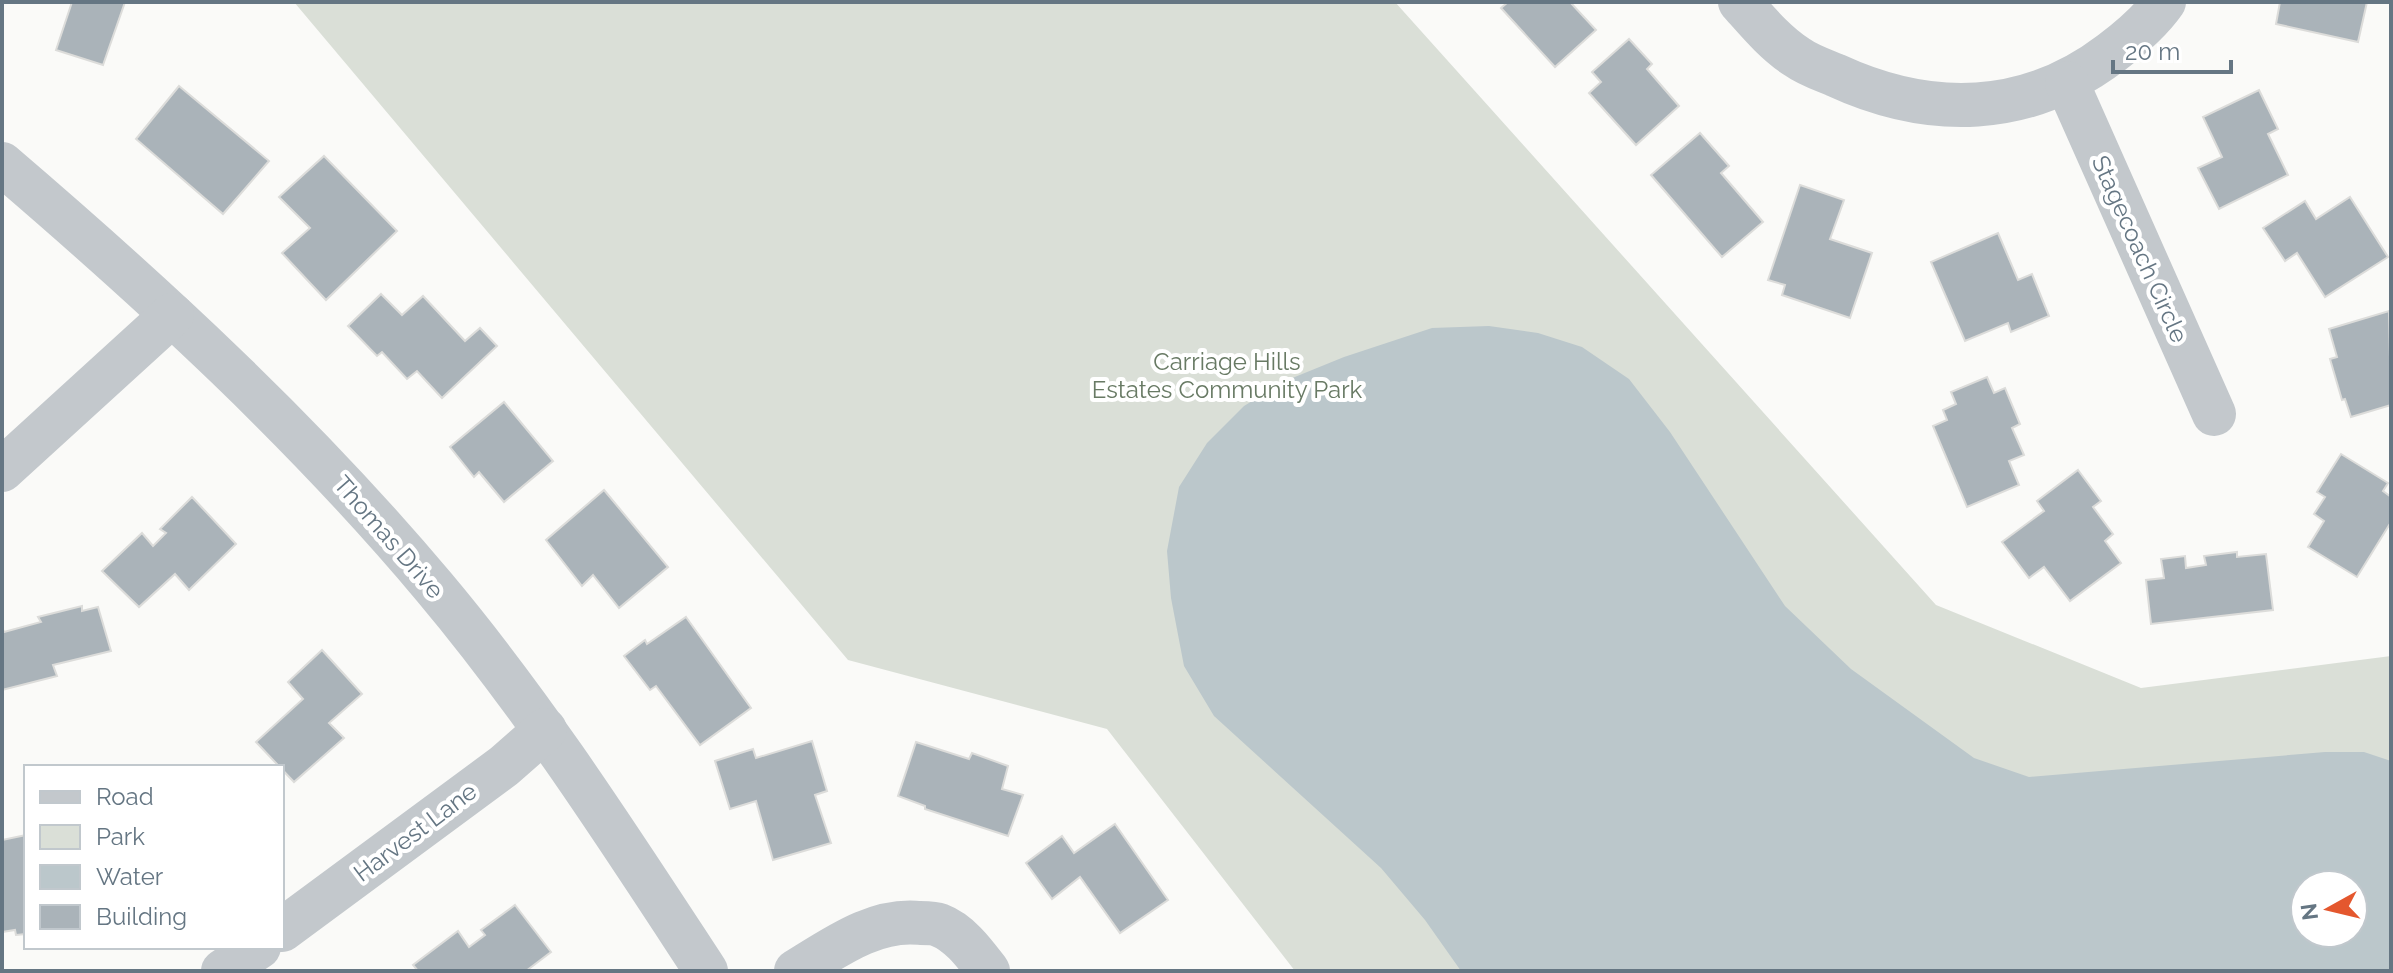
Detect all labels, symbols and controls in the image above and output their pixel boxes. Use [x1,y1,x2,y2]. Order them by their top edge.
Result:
scale bar [2113,24,2231,74]
text: 20 m [2125,37,2180,66]
street label: Stagecoach Circle [2086,151,2194,347]
park label: Carriage Hills Estates Community Park [1092,347,1363,404]
street label: Thomas Drive [328,470,450,604]
legend [24,765,284,949]
street label: Harvest Lane [348,776,482,888]
text: Road [96,782,154,811]
text: Park [96,822,145,851]
text: Water [96,862,164,891]
north arrow [2289,869,2369,949]
text: Building [96,902,187,931]
text: N [2295,902,2323,922]

